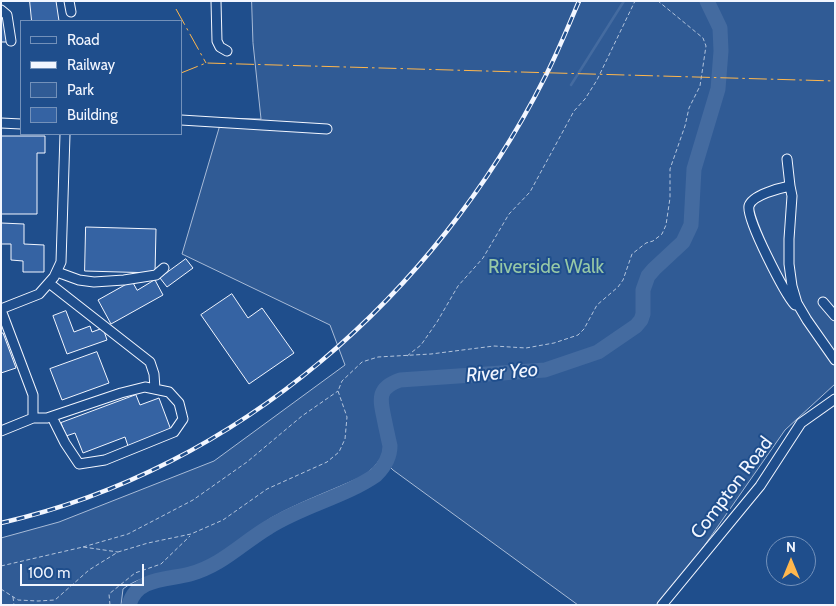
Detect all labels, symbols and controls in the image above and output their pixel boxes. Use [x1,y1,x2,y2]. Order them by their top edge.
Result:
legend [20,20,182,135]
text: Road [67,31,100,49]
text: Railway [67,56,115,74]
text: Park [67,81,94,99]
text: Building [67,106,118,124]
park label: Riverside Walk [488,256,604,278]
water label: River Yeo [465,358,539,388]
street label: Compton Road [686,432,778,544]
north arrow [766,536,816,586]
text: N [786,538,796,556]
scale bar [22,554,146,586]
text: 100 m [28,564,70,582]

